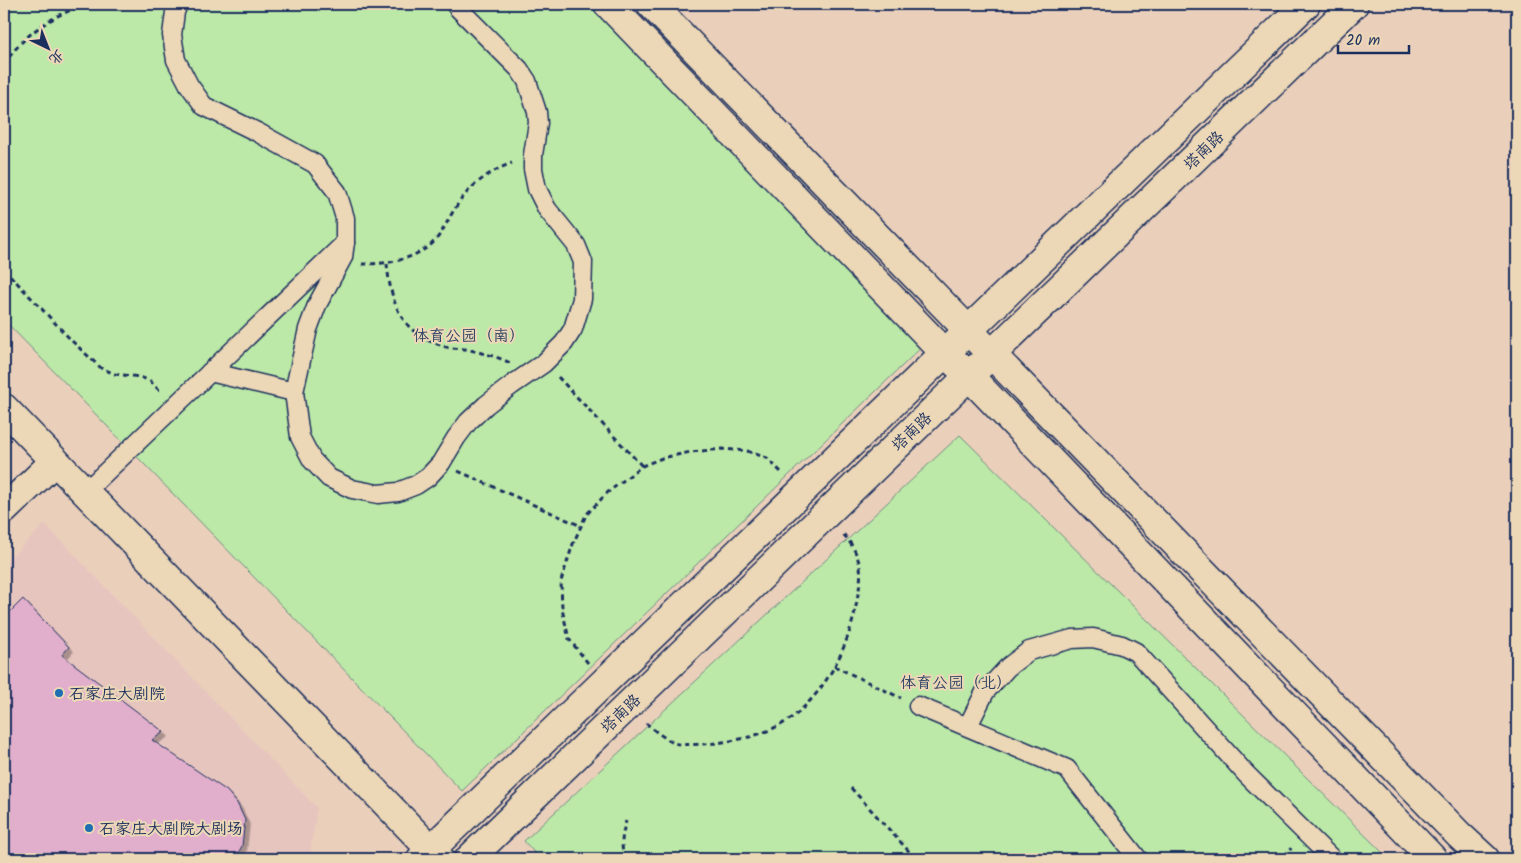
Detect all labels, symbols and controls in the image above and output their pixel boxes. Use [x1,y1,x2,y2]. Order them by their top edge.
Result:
north arrow [22,22,72,72]
scale bar [1338,22,1410,54]
text: 20 m [1346,29,1380,53]
text: 北 [44,44,69,70]
street label: 塔南路 [1178,125,1230,177]
park label: 体育公园（南） [413,324,525,349]
street label: 塔南路 [886,406,938,458]
park label: 体育公园（北） [900,671,1012,696]
place label: 石家庄大剧院 [69,682,165,707]
marker: 石家庄大剧院 [53,687,65,699]
street label: 塔南路 [595,688,647,740]
place label: 石家庄大剧院大剧场 [99,817,243,842]
marker: 石家庄大剧院大剧场 [83,822,95,834]

